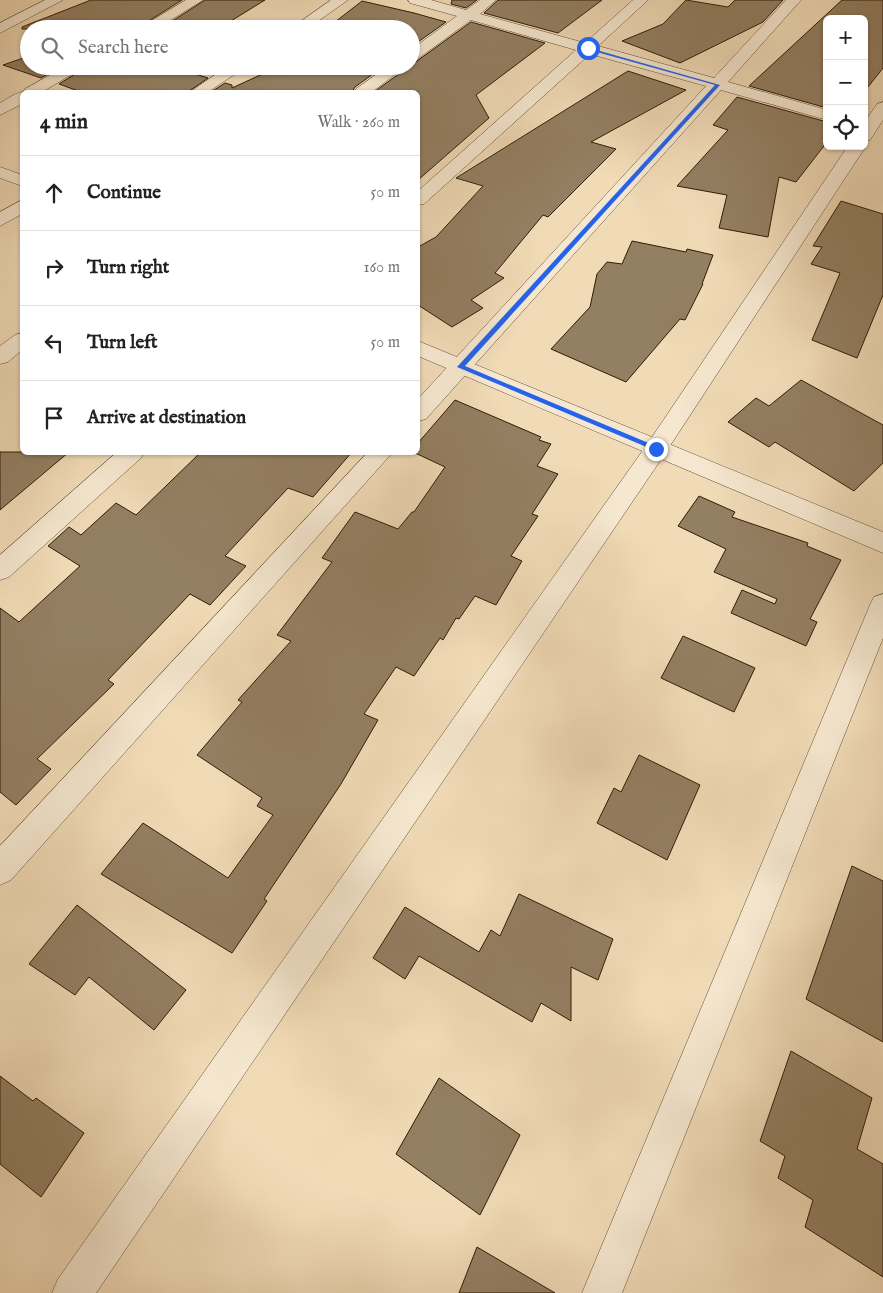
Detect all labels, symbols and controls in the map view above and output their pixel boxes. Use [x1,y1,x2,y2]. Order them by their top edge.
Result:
map controls [823,15,868,150]
button: + [823,15,868,60]
search box [20,20,420,75]
icon: search [38,34,66,62]
text: Search here [78,36,169,60]
route start [577,37,600,60]
button: − [823,60,868,105]
button: locate [823,105,868,150]
text: 4 min [40,109,88,136]
text: Walk · 260 m [317,113,400,133]
icon: ahead [40,179,68,207]
text: Continue [87,181,161,205]
text: 50 m [371,183,400,203]
icon: right [40,254,68,282]
text: Turn right [87,256,169,280]
text: 160 m [364,258,400,278]
icon: left [40,329,68,357]
text: Turn left [87,331,158,355]
text: 50 m [371,333,400,353]
icon: arrive [40,404,68,432]
text: Arrive at destination [87,406,246,430]
route end [645,438,668,461]

